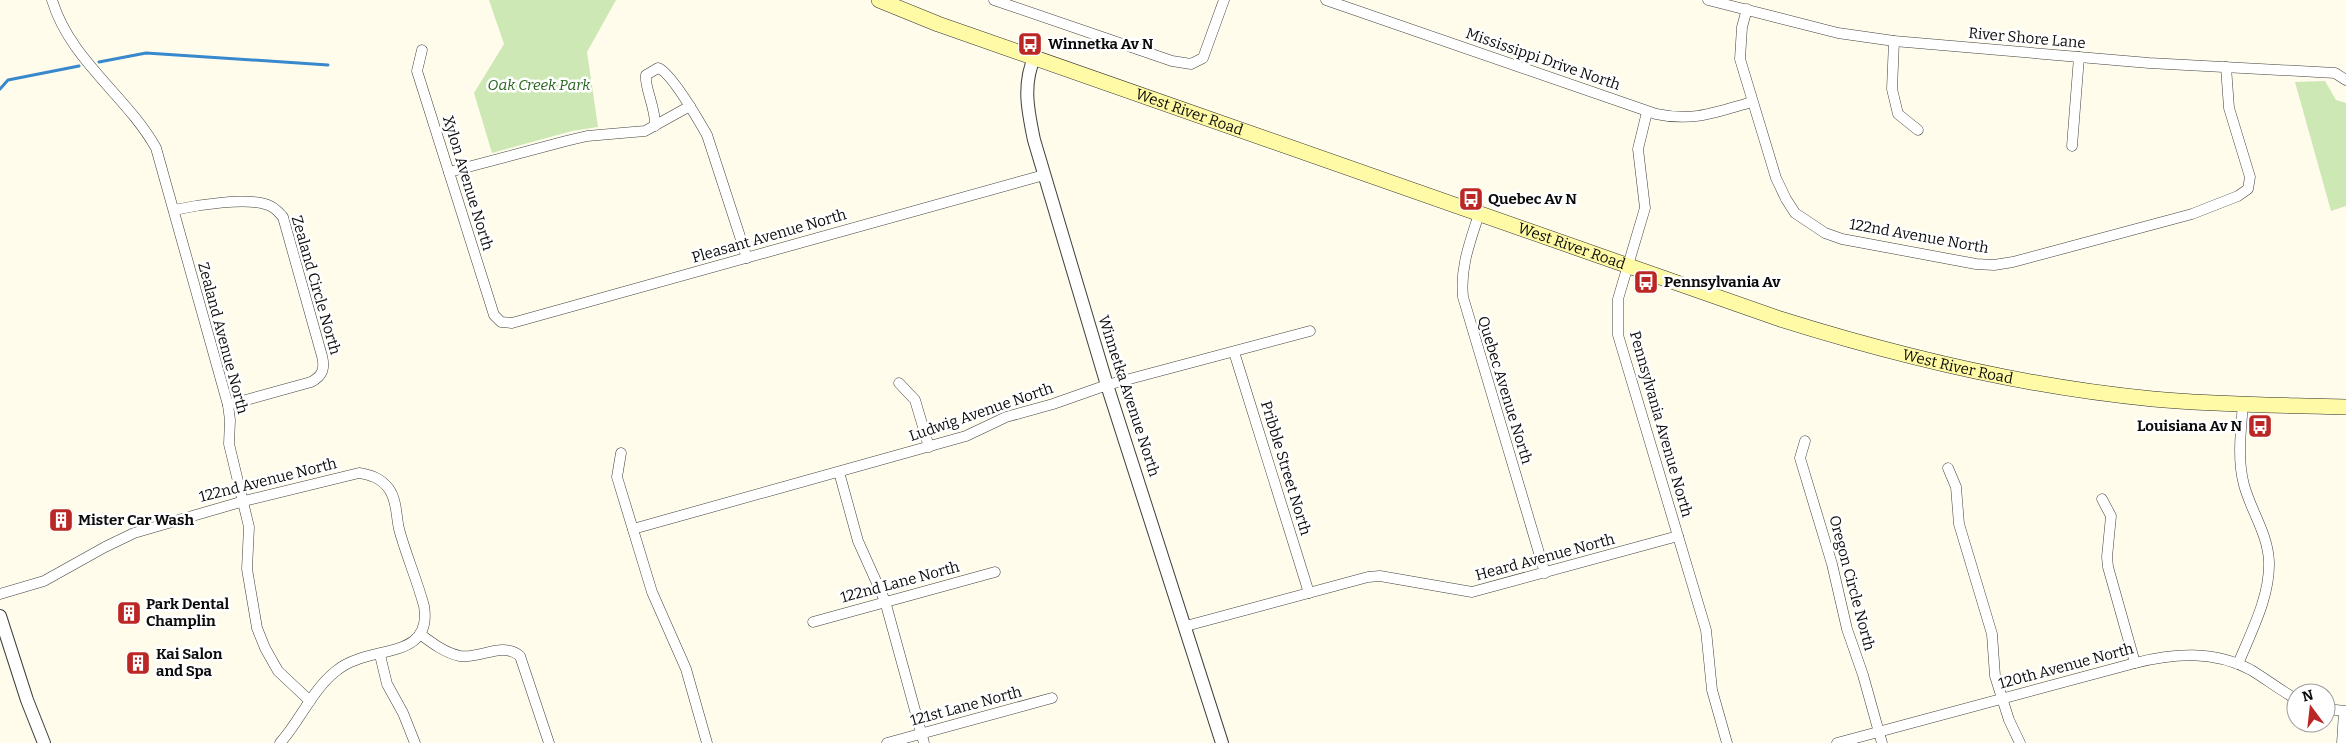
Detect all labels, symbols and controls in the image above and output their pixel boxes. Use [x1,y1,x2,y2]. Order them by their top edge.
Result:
street label: Mississippi Drive North [1463,24,1623,94]
street label: River Shore Lane [1968,24,2086,52]
bus stop icon: Winnetka Av N [1017,31,1043,57]
place label: Winnetka Av N [1048,35,1154,53]
park label: Oak Creek Park [488,76,591,94]
street label: West River Road [1133,85,1246,139]
street label: Xylon Avenue North [439,113,497,253]
bus stop icon: Quebec Av N [1458,186,1484,212]
place label: Quebec Av N [1488,190,1577,208]
street label: Pleasant Avenue North [690,205,849,267]
street label: Zealand Circle North [288,213,345,357]
street label: 122nd Avenue North [1848,215,1991,257]
street label: West River Road [1515,219,1628,273]
street label: Zealand Avenue North [194,260,252,417]
bus stop icon: Pennsylvania Av [1633,269,1659,295]
place label: Pennsylvania Av [1664,273,1781,291]
street label: Winnetka Avenue North [1094,313,1164,479]
street label: Quebec Avenue North [1474,314,1536,467]
street label: Pennsylvania Avenue North [1626,329,1696,520]
street label: West River Road [1901,345,2015,388]
street label: Ludwig Avenue North [907,379,1056,445]
street label: Pribble Street North [1257,399,1315,538]
bus stop icon: Louisiana Av N [2247,413,2273,439]
place label: Louisiana Av N [2137,417,2242,435]
street label: 122nd Avenue North [197,454,339,506]
building icon: Mister Car Wash [48,507,74,533]
place label: Mister Car Wash [78,511,194,529]
street label: Oregon Circle North [1825,513,1879,653]
street label: Heard Avenue North [1473,530,1617,584]
street label: 122nd Lane North [839,557,962,607]
place label: Park Dental Champlin [146,595,229,630]
building icon: Park Dental Champlin [116,600,142,626]
street label: 120th Avenue North [1997,639,2136,693]
place label: Kai Salon and Spa [156,645,223,680]
building icon: Kai Salon and Spa [125,650,151,676]
street label: 121st Lane North [908,682,1024,730]
north arrow [2286,683,2336,733]
text: N [2300,686,2315,706]

